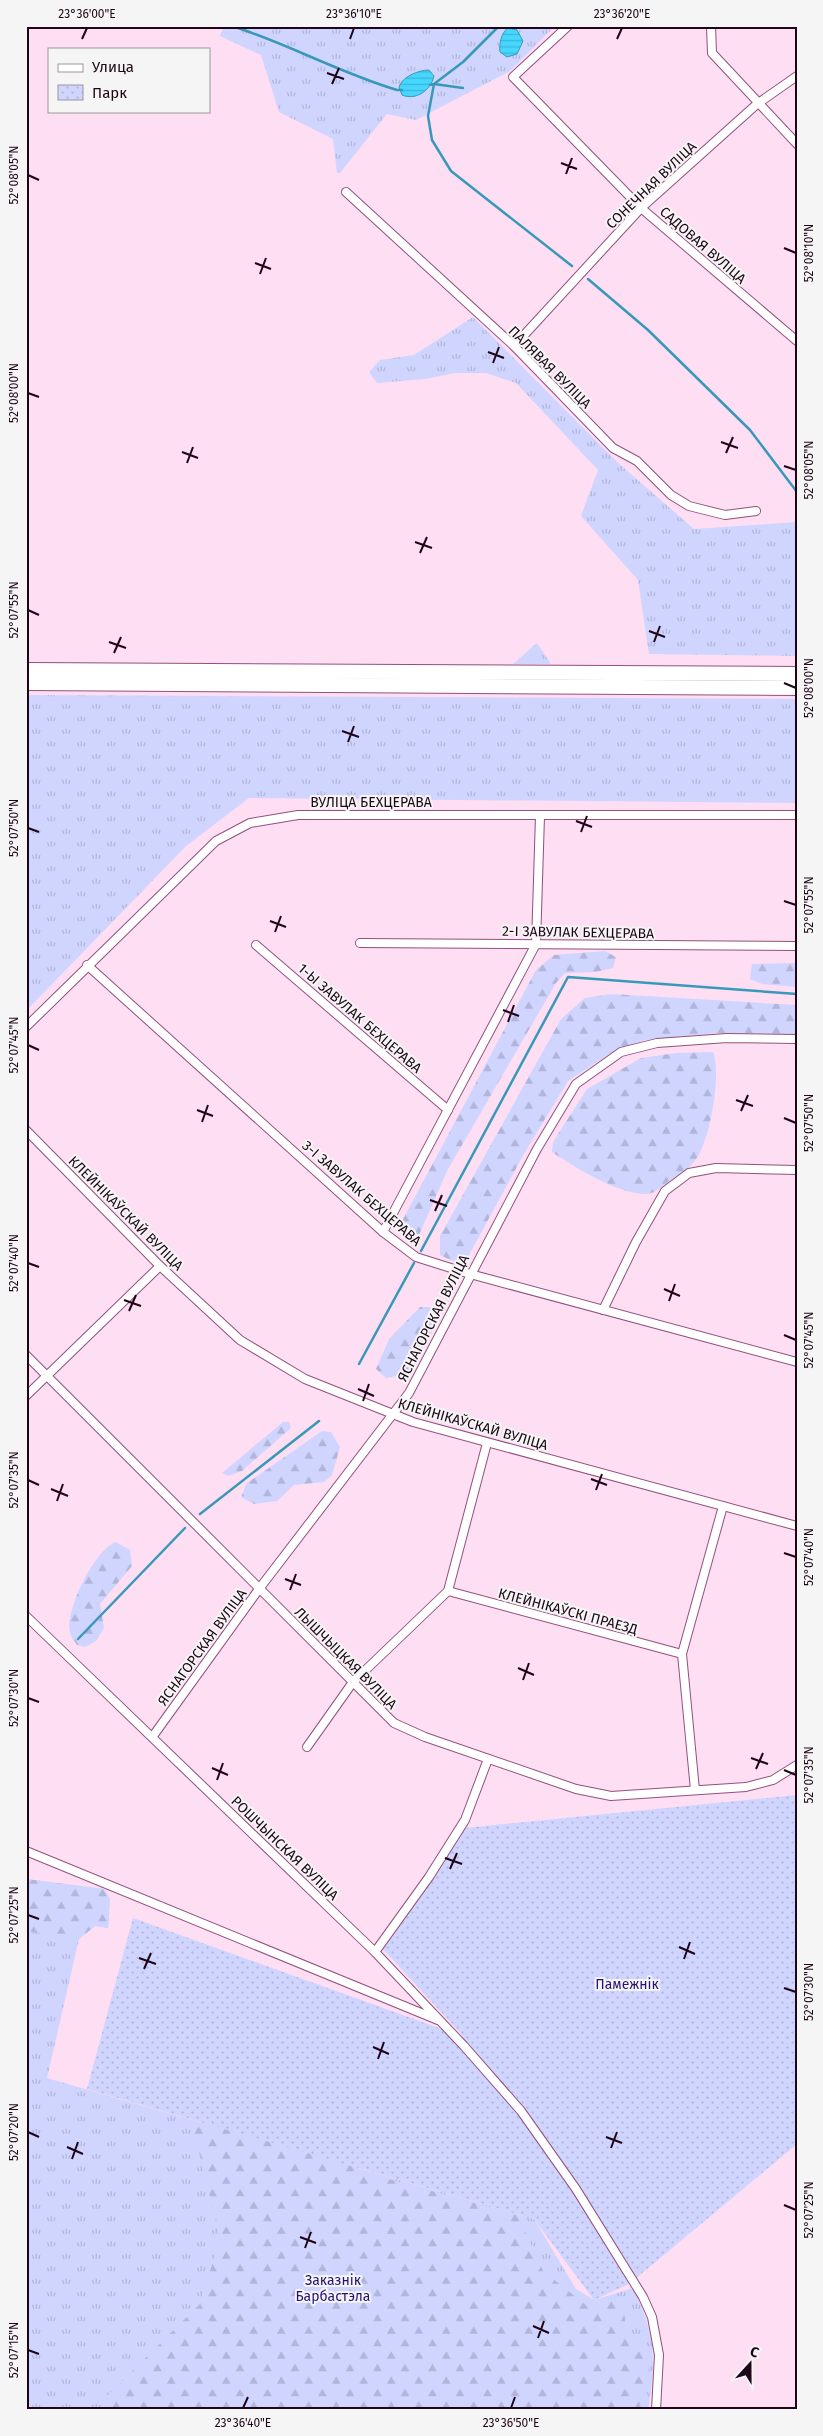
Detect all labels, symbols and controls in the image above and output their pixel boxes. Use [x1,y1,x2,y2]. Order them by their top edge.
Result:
text: 23°36'00"E [58,7,116,21]
text: 23°36'10"E [326,7,382,21]
text: 23°36'20"E [594,7,650,21]
legend [48,48,210,112]
text: Улица [92,58,134,76]
text: Парк [92,84,127,102]
street label: СОНЕЧНАЯ ВУЛІЦА [603,138,700,233]
text: 52°08'05"N [7,145,21,205]
street label: САДОВАЯ ВУЛІЦА [656,203,749,288]
text: 52°08'10"N [802,224,816,282]
street label: ПАЛЯВАЯ ВУЛІЦА [505,322,595,412]
text: 52°08'00"N [7,363,21,423]
text: 52°08'05"N [802,440,816,500]
text: 52°07'55"N [7,581,21,639]
text: 52°08'00"N [802,658,816,718]
street label: ВУЛІЦА БЕХЦЕРАВА [310,794,432,811]
text: 52°07'50"N [7,799,21,857]
text: 52°07'55"N [802,876,816,934]
street label: 2-І ЗАВУЛАК БЕХЦЕРАВА [502,923,654,942]
street label: 1-Ы ЗАВУЛАК БЕХЦЕРАВА [294,960,425,1077]
text: 52°07'45"N [7,1016,21,1074]
text: 52°07'50"N [802,1094,816,1152]
street label: 3-І ЗАВУЛАК БЕХЦЕРАВА [299,1137,425,1250]
street label: КЛЕЙНІКАЎСКАЙ ВУЛІЦА [65,1152,187,1274]
text: 52°07'40"N [7,1234,21,1292]
street label: ЯСНАГОРСКАЯ ВУЛІЦА [394,1252,473,1385]
text: 52°07'45"N [802,1311,816,1369]
street label: КЛЕЙНІКАЎСКАЙ ВУЛІЦА [396,1395,550,1454]
text: 52°07'35"N [7,1451,21,1509]
text: 52°07'40"N [802,1528,816,1586]
street label: КЛЕЙНІКАЎСКІ ПРАЕЗД [496,1585,639,1638]
street label: ЯСНАГОРСКАЯ ВУЛІЦА [154,1586,251,1709]
street label: ЛЫШЧЫЦКАЯ ВУЛІЦА [291,1604,400,1713]
text: 52°07'30"N [7,1669,21,1727]
text: 52°07'35"N [802,1746,816,1804]
street label: РОШЧЫНСКАЯ ВУЛІЦА [227,1793,342,1904]
text: 52°07'25"N [7,1886,21,1944]
text: 52°07'30"N [802,1963,816,2021]
park label: Памежнік [595,1976,660,1993]
text: 52°07'20"N [7,2103,21,2161]
text: 52°07'25"N [802,2181,816,2239]
park label: Заказнік Барбастэла [296,2272,370,2305]
text: 52°07'15"N [7,2322,21,2378]
north arrow [726,2338,776,2388]
text: С [748,2343,761,2362]
text: 23°36'40"E [215,2416,271,2430]
text: 23°36'50"E [483,2416,539,2430]

